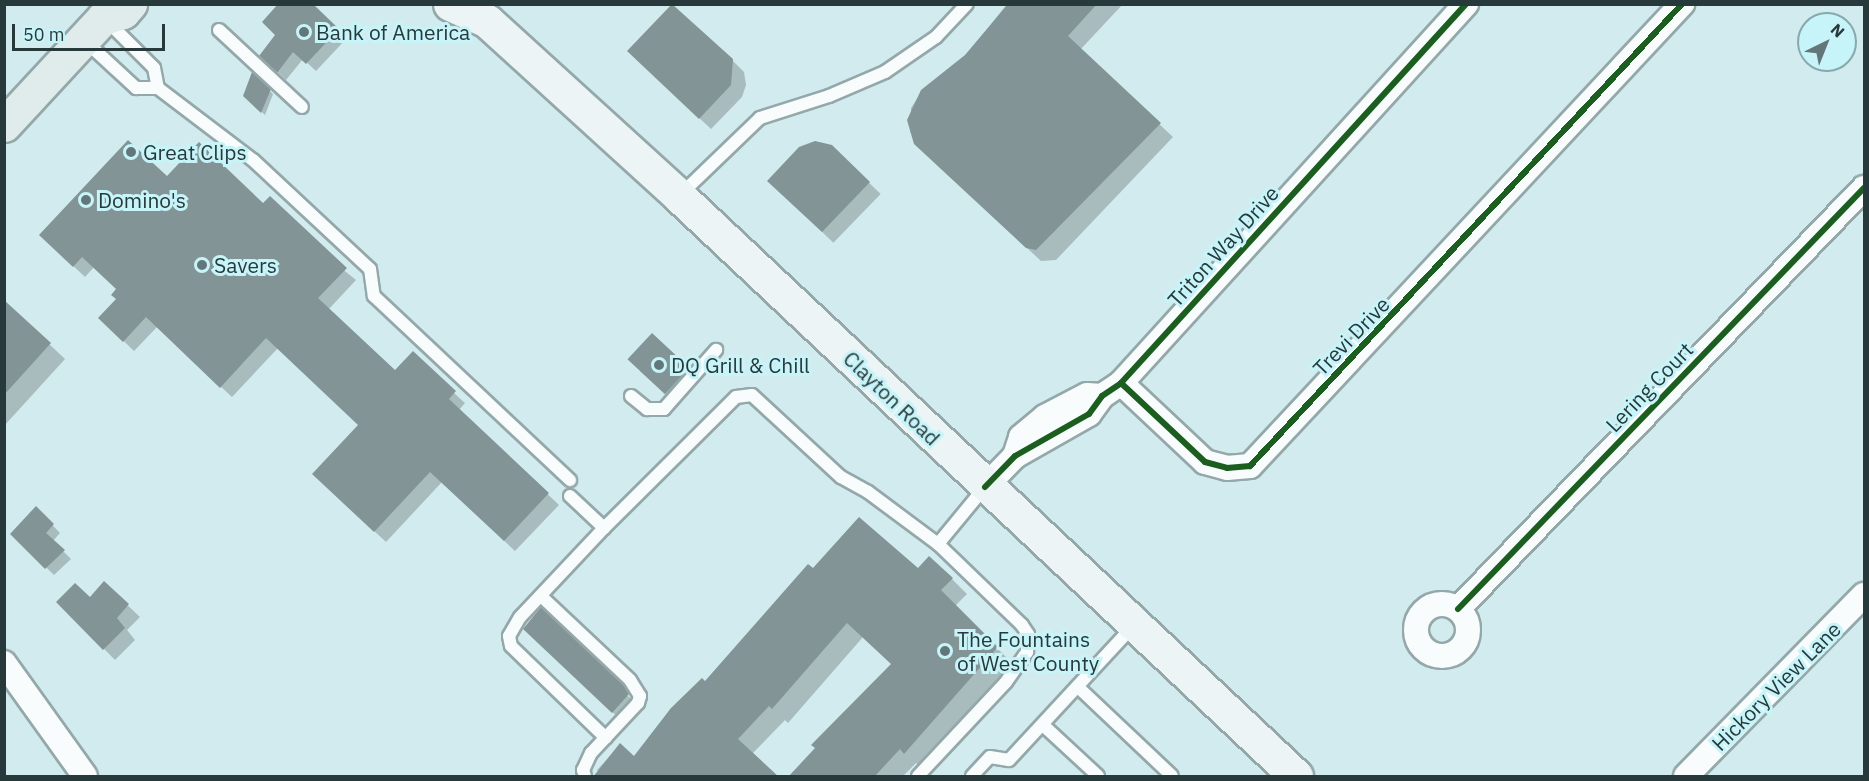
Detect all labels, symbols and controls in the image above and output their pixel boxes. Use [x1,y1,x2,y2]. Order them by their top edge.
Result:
scale bar [15,12,168,50]
north arrow [1797,12,1857,72]
place label: Bank of America [316,19,470,45]
text: N [1827,19,1849,42]
text: 50 m [23,23,65,46]
marker: Bank of America [297,25,311,39]
place label: Great Clips [143,139,247,165]
marker: Great Clips [124,145,138,159]
street label: Triton Way Drive [1162,180,1284,312]
place label: Domino's [98,187,186,213]
marker: Domino's [79,193,93,207]
place label: Savers [214,252,277,278]
marker: Savers [195,258,209,272]
street label: Trevi Drive [1307,292,1395,380]
street label: Lering Court [1600,337,1698,437]
street label: Clayton Road [838,346,946,450]
place label: DQ Grill & Chill [671,352,810,378]
marker: DQ Grill & Chill [652,358,666,372]
street label: Hickory View Lane [1706,616,1846,756]
place label: The Fountains of West County [957,626,1099,676]
marker: The Fountains of West County [938,644,952,658]

